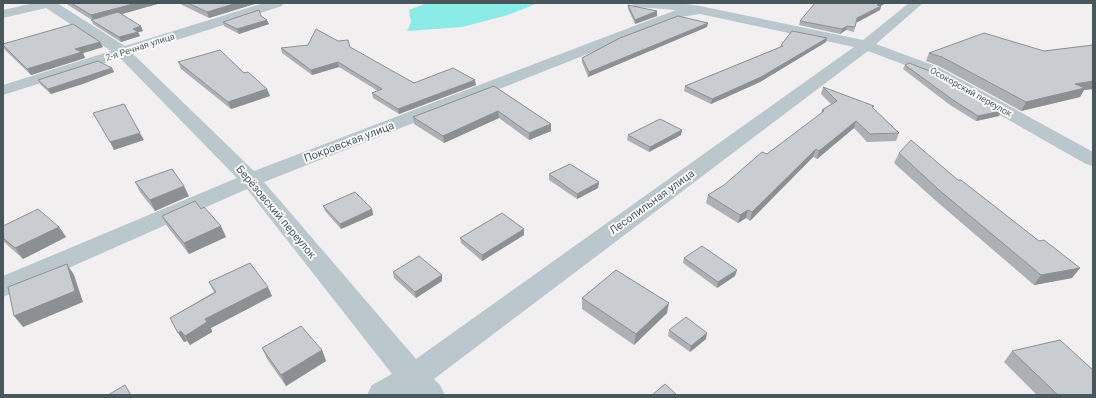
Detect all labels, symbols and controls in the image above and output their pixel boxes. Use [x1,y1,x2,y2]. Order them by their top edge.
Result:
street label: 2-я Речная улица [104,31,176,63]
street label: Осокорский переулок [928,65,1014,119]
street label: Покровская улица [302,119,396,165]
street label: Берёзовский переулок [233,163,319,261]
street label: Лесопильная улица [607,167,697,237]

